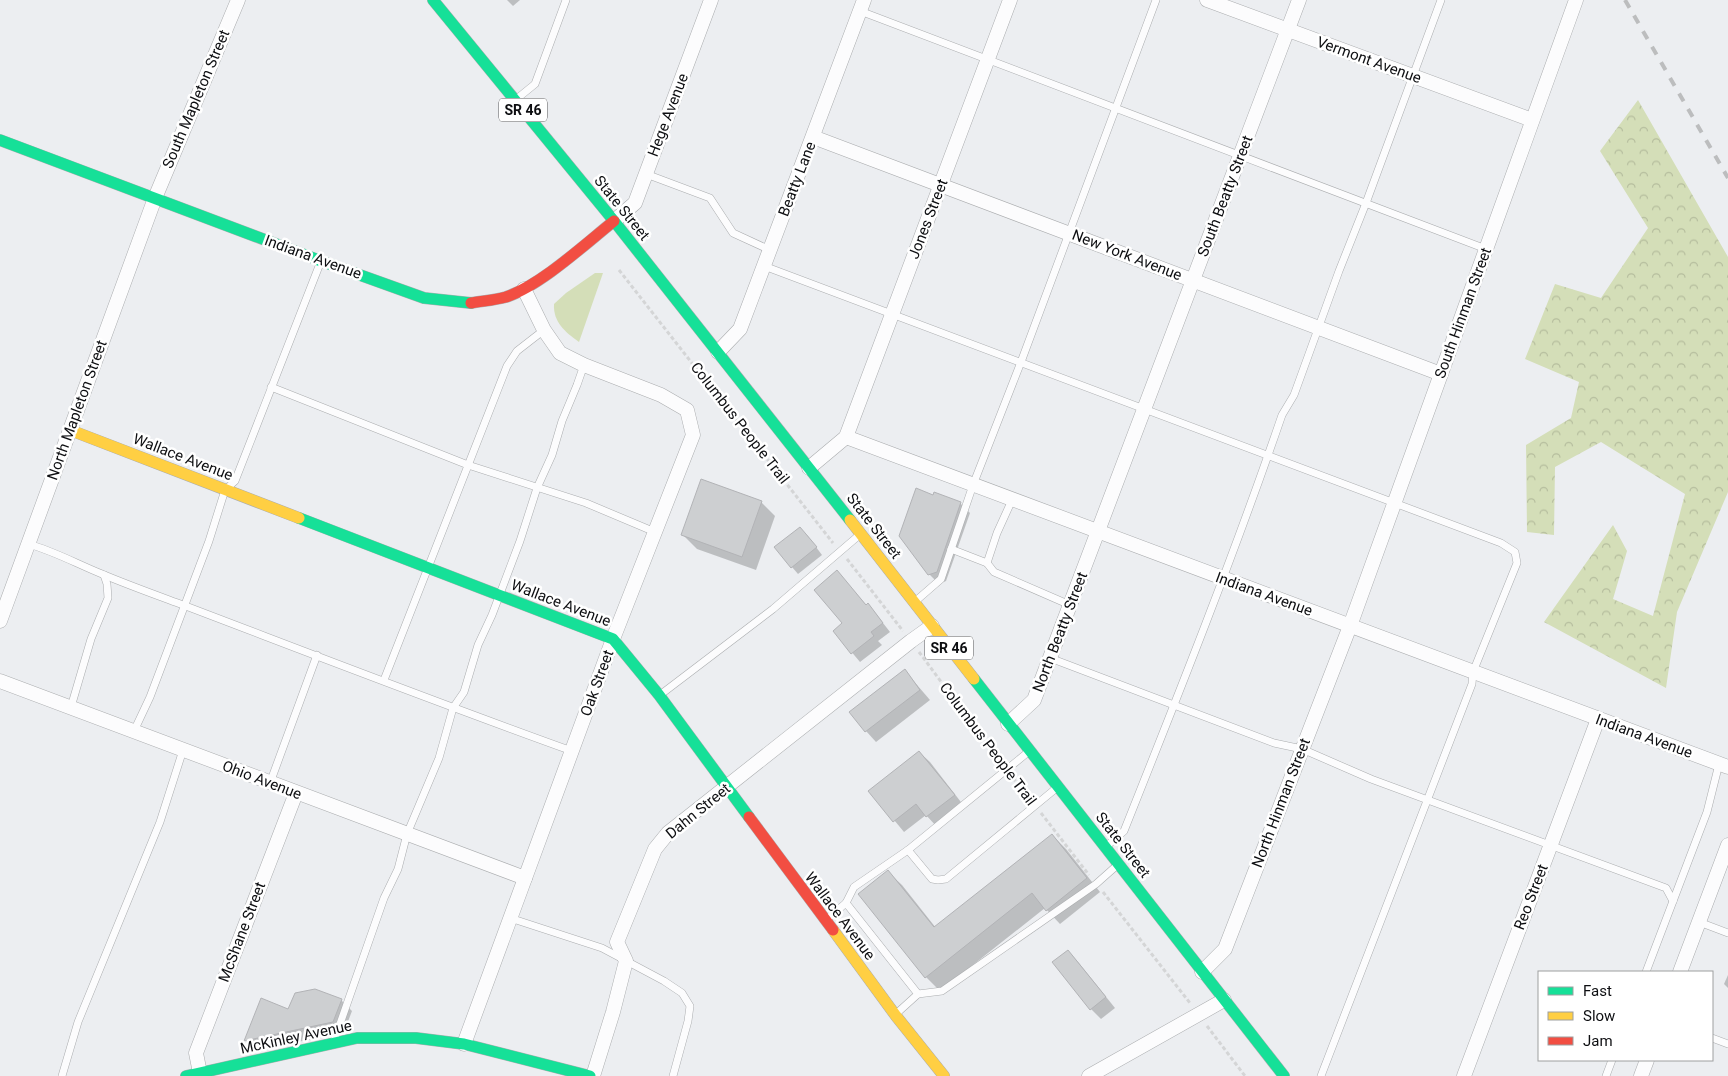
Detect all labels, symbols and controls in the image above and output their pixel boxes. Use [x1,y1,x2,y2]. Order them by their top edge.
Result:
street label: South Mapleton Street [159,27,233,171]
street label: Vermont Avenue [1314,33,1424,87]
street label: Hege Avenue [644,71,692,159]
road number: SR 46 [499,98,547,122]
street label: South Beatty Street [1194,133,1256,259]
street label: Beatty Lane [775,139,819,219]
street label: State Street [590,172,654,244]
street label: Jones Street [905,176,952,261]
street label: New York Avenue [1070,226,1184,284]
street label: Indiana Avenue [262,231,364,283]
street label: South Hinman Street [1431,245,1495,381]
street label: North Mapleton Street [43,337,111,483]
street label: Columbus People Trail [687,359,793,487]
street label: Wallace Avenue [131,430,235,484]
street label: State Street [843,490,905,562]
street label: Indiana Avenue [1213,568,1315,620]
street label: North Beatty Street [1029,569,1091,695]
street label: Wallace Avenue [509,576,613,630]
road number: SR 46 [925,636,973,660]
street label: Oak Street [577,647,617,719]
street label: Columbus People Trail [936,679,1040,809]
street label: Indiana Avenue [1593,710,1695,762]
street label: North Hinman Street [1248,736,1314,870]
street label: Ohio Avenue [220,757,304,803]
street label: Dahn Street [662,779,734,842]
street label: State Street [1092,809,1154,881]
street label: Reo Street [1510,861,1552,932]
street label: Wallace Avenue [801,869,879,963]
street label: McShane Street [215,879,269,985]
legend [1538,971,1713,1061]
text: Fast [1583,982,1612,1000]
text: Slow [1583,1007,1615,1025]
street label: McKinley Avenue [239,1016,354,1058]
text: Jam [1583,1032,1613,1050]

